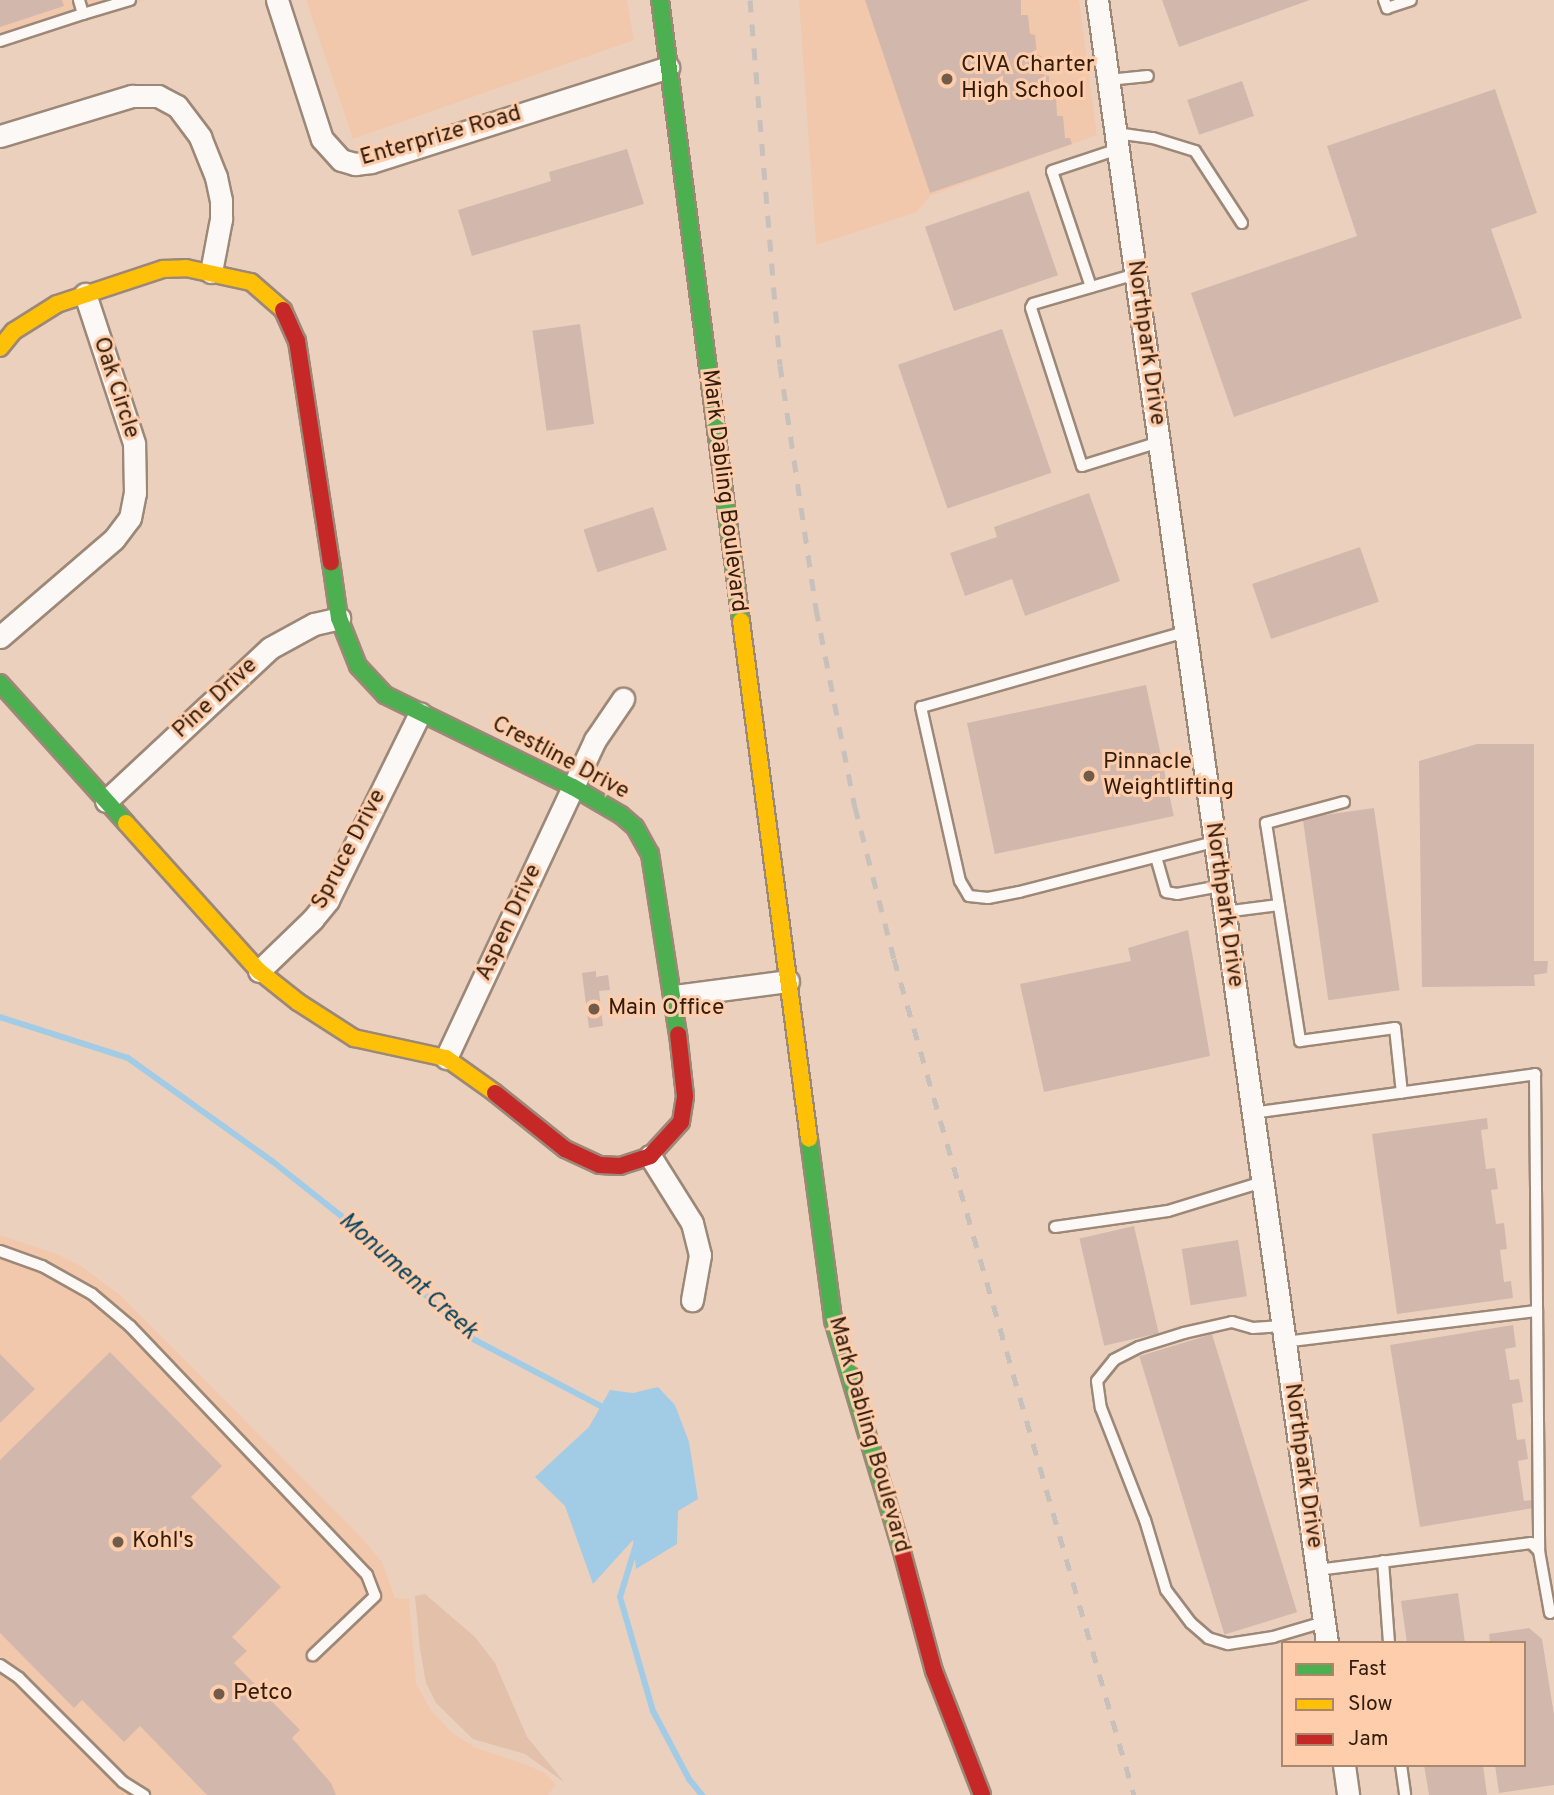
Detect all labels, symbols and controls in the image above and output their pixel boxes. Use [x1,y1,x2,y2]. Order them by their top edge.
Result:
place label: CIVA Charter High School [961,52,1096,106]
marker: CIVA Charter High School [939,71,955,87]
street label: Enterprize Road [357,101,525,173]
street label: Northpark Drive [1120,259,1170,427]
street label: Oak Circle [86,334,144,442]
street label: Mark Dabling Boulevard [694,368,752,614]
street label: Pine Drive [168,653,264,745]
street label: Crestline Drive [487,711,633,807]
place label: Pinnacle Weightlifting [1103,749,1234,803]
marker: Pinnacle Weightlifting [1081,768,1097,784]
street label: Spruce Drive [307,785,393,915]
street label: Northpark Drive [1198,821,1248,989]
street label: Aspen Drive [471,860,549,986]
place label: Main Office [608,995,724,1023]
marker: Main Office [586,1001,602,1017]
water label: Monument Creek [332,1207,482,1347]
street label: Mark Dabling Boulevard [821,1314,915,1556]
street label: Northpark Drive [1277,1382,1327,1550]
place label: Kohl's [132,1528,194,1556]
marker: Kohl's [110,1534,126,1550]
legend [1281,1641,1526,1767]
text: Fast [1348,1656,1387,1683]
place label: Petco [233,1680,293,1708]
marker: Petco [211,1686,227,1702]
text: Slow [1348,1691,1393,1718]
text: Jam [1348,1726,1389,1753]

